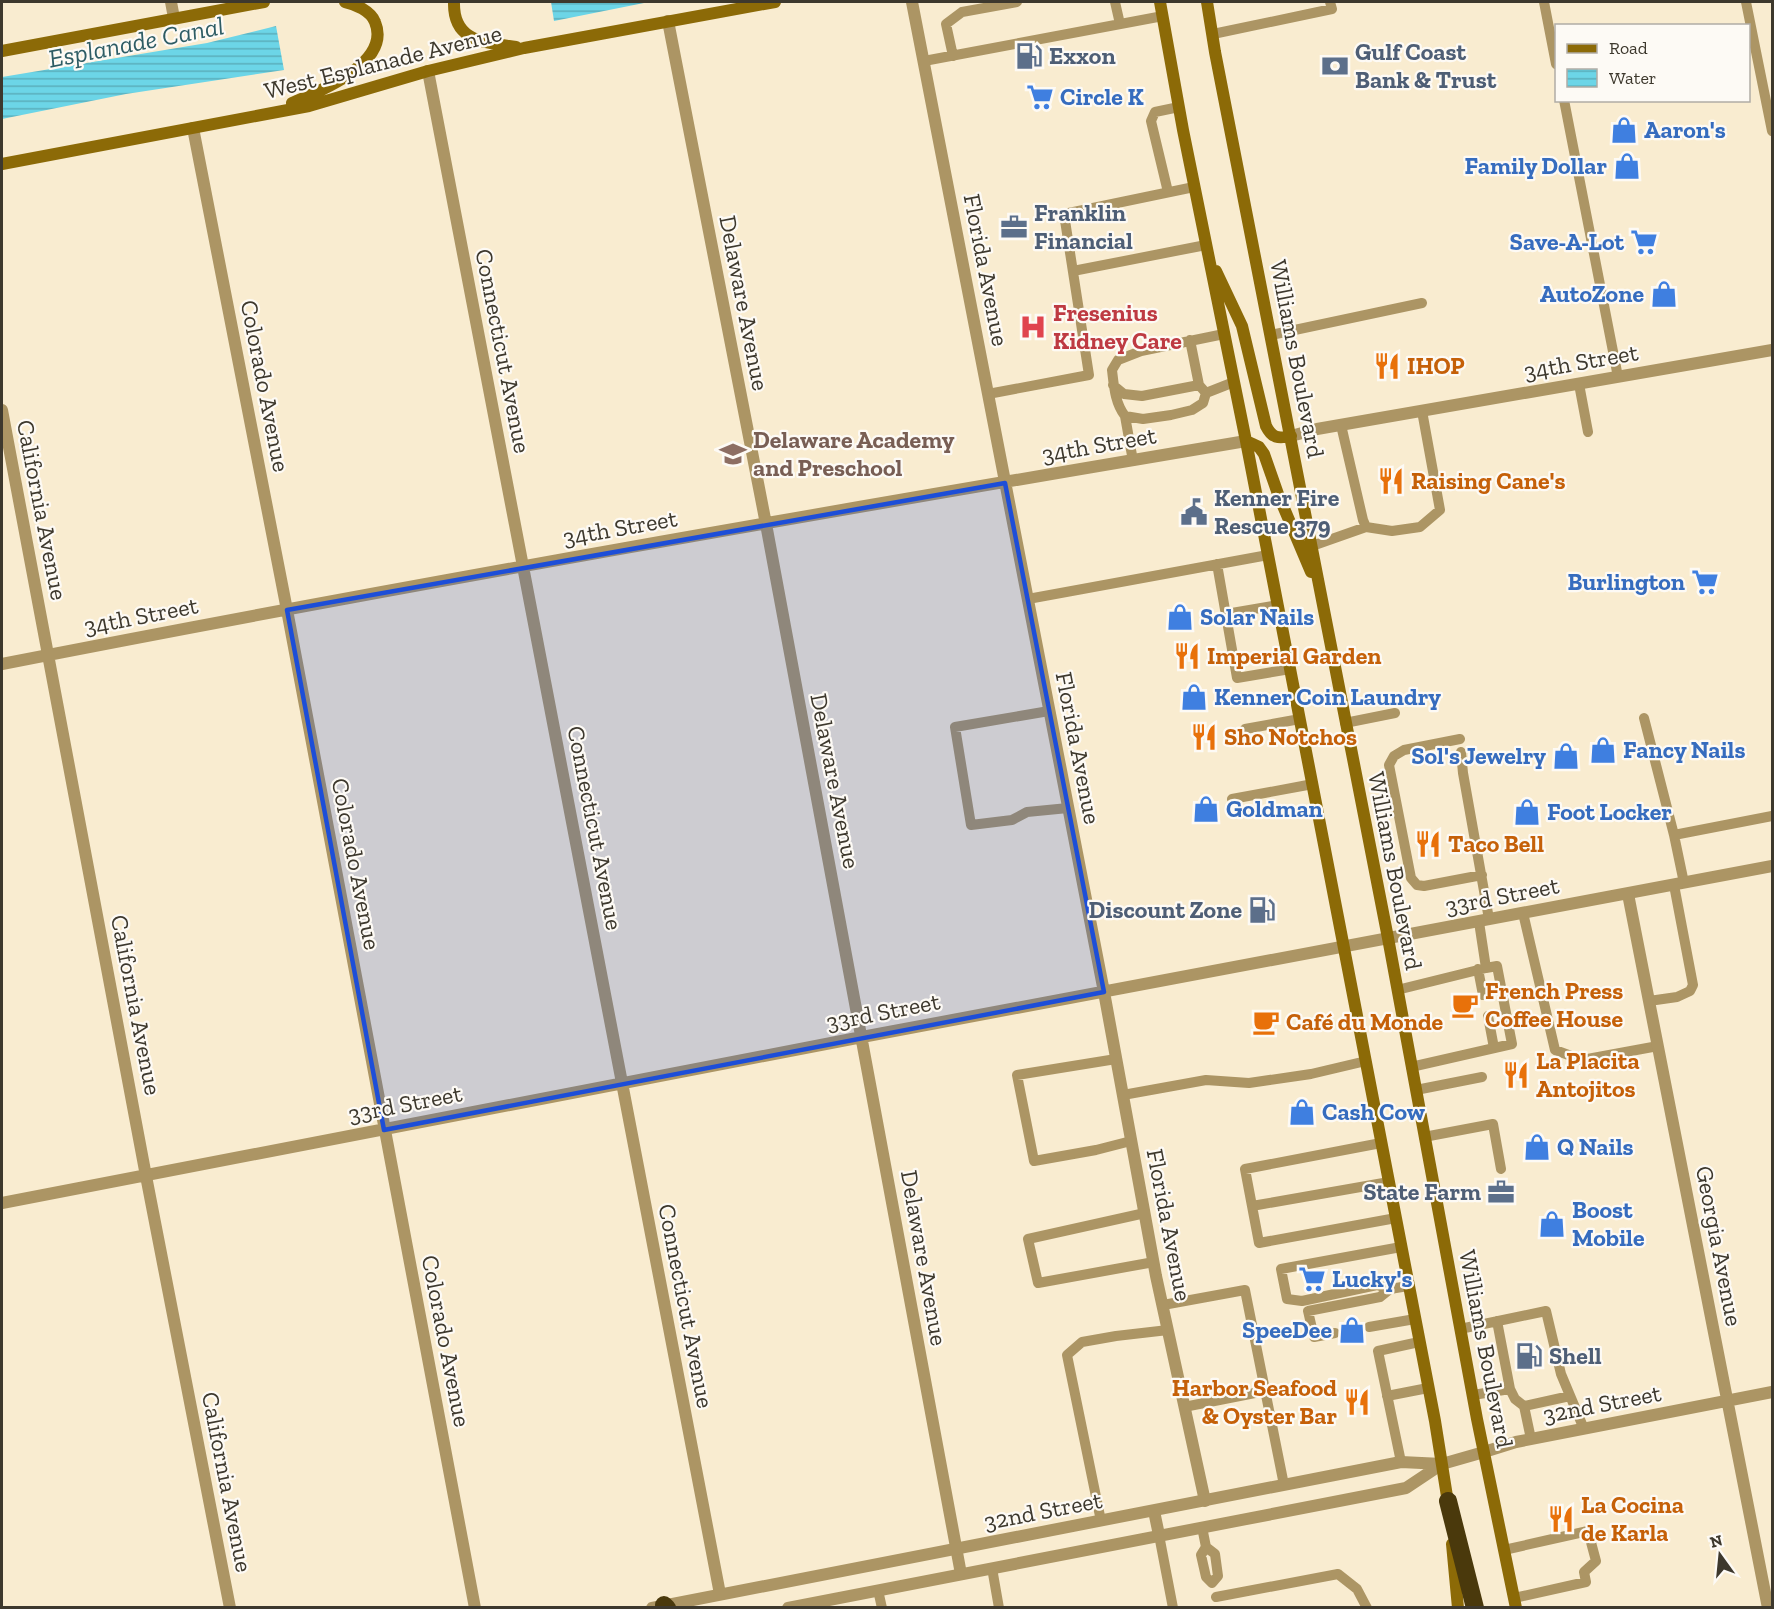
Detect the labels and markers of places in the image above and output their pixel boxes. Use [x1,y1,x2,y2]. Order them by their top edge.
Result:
place label: Gulf Coast Bank & Trust [1355,37,1497,94]
fuel station icon: Exxon [1014,41,1044,71]
place label: Exxon [1049,41,1116,70]
bank icon: Gulf Coast Bank & Trust [1320,51,1350,81]
supermarket icon: Circle K [1025,82,1055,112]
place label: Circle K [1060,82,1144,111]
shop icon: Aaron's [1609,115,1639,145]
place label: Aaron's [1644,115,1726,144]
place label: Family Dollar [1464,151,1607,180]
shop icon: Family Dollar [1612,151,1642,181]
place label: Franklin Financial [1034,198,1133,255]
office icon: Franklin Financial [999,212,1029,242]
place label: Save-A-Lot [1510,227,1624,256]
supermarket icon: Save-A-Lot [1629,227,1659,257]
place label: AutoZone [1540,279,1644,308]
shop icon: AutoZone [1649,279,1679,309]
place label: Fresenius Kidney Care [1053,298,1182,355]
hospital icon: Fresenius Kidney Care [1018,312,1048,342]
restaurant icon: IHOP [1372,351,1402,381]
place label: IHOP [1407,351,1465,380]
place label: Delaware Academy and Preschool [753,425,955,482]
school or university icon: Delaware Academy and Preschool [718,439,748,469]
restaurant icon: Raising Cane's [1376,466,1406,496]
place label: Raising Cane's [1411,466,1565,495]
place label: Kenner Fire Rescue 379 [1214,483,1340,540]
public building icon: Kenner Fire Rescue 379 [1179,497,1209,527]
place label: Burlington [1567,567,1685,596]
supermarket icon: Burlington [1690,567,1720,597]
shop icon: Solar Nails [1165,602,1195,632]
place label: Solar Nails [1200,602,1314,631]
restaurant icon: Imperial Garden [1172,641,1202,671]
place label: Imperial Garden [1207,641,1381,670]
shop icon: Kenner Coin Laundry [1179,682,1209,712]
place label: Kenner Coin Laundry [1214,682,1441,711]
restaurant icon: Sho Notchos [1189,722,1219,752]
place label: Sho Notchos [1224,722,1357,751]
shop icon: Fancy Nails [1588,735,1618,765]
place label: Fancy Nails [1623,735,1745,764]
place label: Sol's Jewelry [1411,741,1546,770]
shop icon: Sol's Jewelry [1551,741,1581,771]
shop icon: Goldman [1191,794,1221,824]
place label: Goldman [1226,794,1323,823]
shop icon: Foot Locker [1512,797,1542,827]
place label: Foot Locker [1547,797,1672,826]
restaurant icon: Taco Bell [1413,829,1443,859]
place label: Taco Bell [1448,829,1544,858]
place label: Discount Zone [1088,895,1242,924]
fuel station icon: Discount Zone [1247,895,1277,925]
place label: French Press Coffee House [1485,976,1623,1033]
cafe icon: French Press Coffee House [1450,990,1480,1020]
cafe icon: Café du Monde [1251,1007,1281,1037]
place label: Café du Monde [1286,1007,1444,1036]
place label: La Placita Antojitos [1536,1046,1640,1103]
restaurant icon: La Placita Antojitos [1501,1060,1531,1090]
shop icon: Cash Cow [1287,1097,1317,1127]
place label: Cash Cow [1322,1097,1426,1126]
shop icon: Q Nails [1522,1132,1552,1162]
place label: Q Nails [1557,1132,1634,1161]
place label: State Farm [1363,1177,1481,1206]
office icon: State Farm [1486,1177,1516,1207]
place label: Boost Mobile [1572,1195,1645,1252]
shop icon: Boost Mobile [1537,1209,1567,1239]
supermarket icon: Lucky's [1297,1264,1327,1294]
place label: Lucky's [1332,1264,1413,1293]
place label: SpeeDee [1242,1315,1332,1344]
shop icon: SpeeDee [1337,1315,1367,1345]
fuel station icon: Shell [1514,1341,1544,1371]
place label: Shell [1549,1341,1602,1370]
place label: Harbor Seafood & Oyster Bar [1172,1373,1337,1430]
restaurant icon: Harbor Seafood & Oyster Bar [1342,1387,1372,1417]
place label: La Cocina de Karla [1581,1490,1684,1547]
restaurant icon: La Cocina de Karla [1546,1504,1576,1534]

